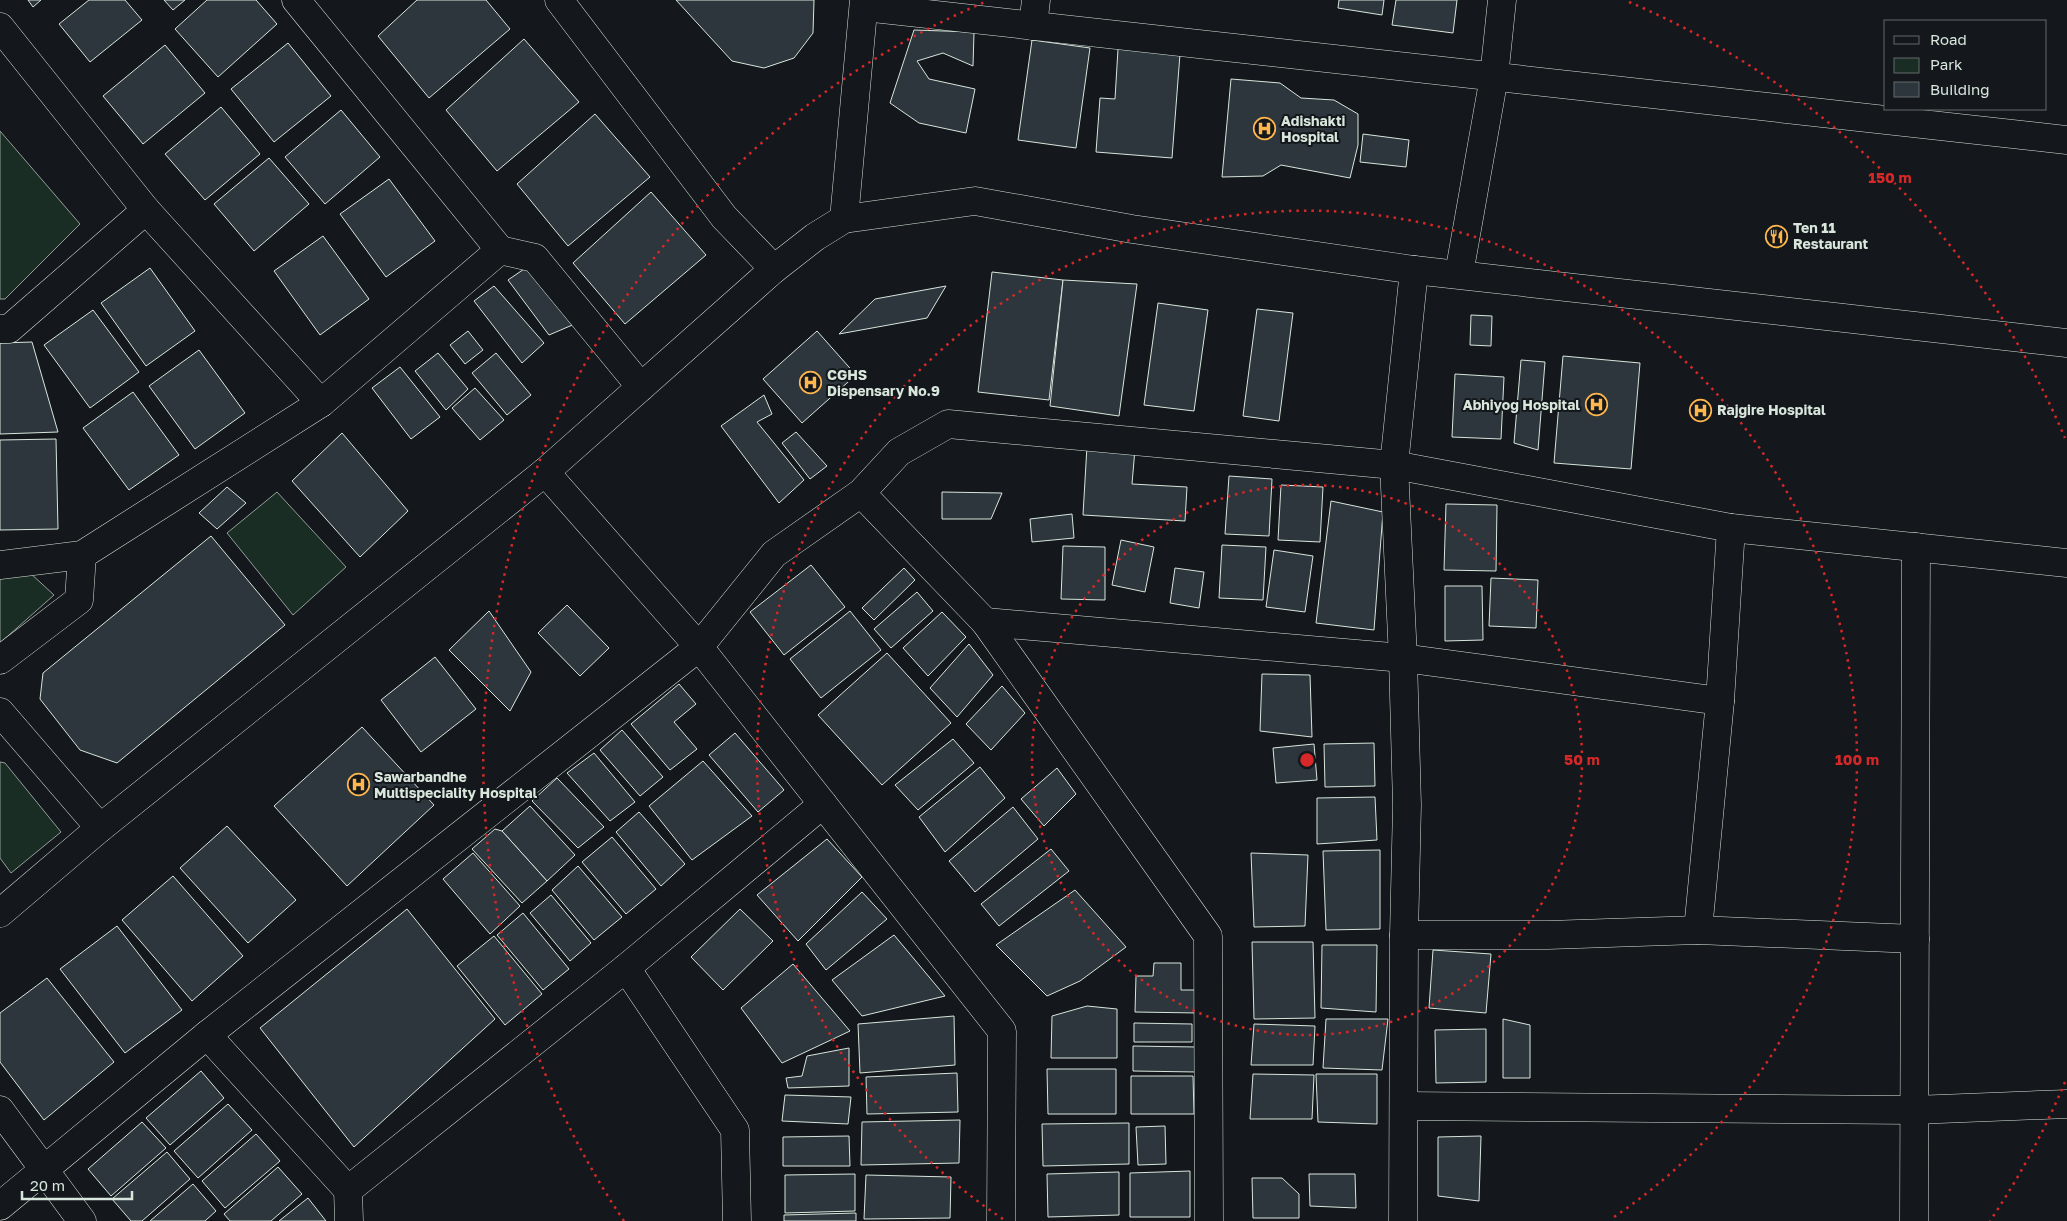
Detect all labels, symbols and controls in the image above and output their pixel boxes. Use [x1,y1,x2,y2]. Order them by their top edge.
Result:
legend [1884,20,2047,110]
text: Road [1930,30,1967,48]
text: Park [1930,55,1963,73]
text: Building [1930,80,1990,98]
place label: Adishakti Hospital [1281,112,1346,145]
hospital icon: Adishakti Hospital [1253,117,1277,141]
text: 150 m [1868,168,1912,186]
place label: Ten 11 Restaurant [1793,219,1868,252]
restaurant icon: Ten 11 Restaurant [1765,224,1789,248]
place label: CGHS Dispensary No.9 [827,366,940,399]
hospital icon: CGHS Dispensary No.9 [799,371,823,395]
hospital icon: Abhiyog Hospital [1584,393,1608,417]
place label: Abhiyog Hospital [1463,396,1580,413]
hospital icon: Rajgire Hospital [1689,398,1713,422]
place label: Rajgire Hospital [1717,401,1826,418]
text: 50 m [1564,750,1600,768]
text: 100 m [1835,750,1879,768]
centre of rings [1298,751,1316,769]
place label: Sawarbandhe Multispeciality Hospital [374,768,538,801]
hospital icon: Sawarbandhe Multispeciality Hospital [346,773,370,797]
scale bar [22,1168,132,1200]
text: 20 m [30,1176,65,1194]

